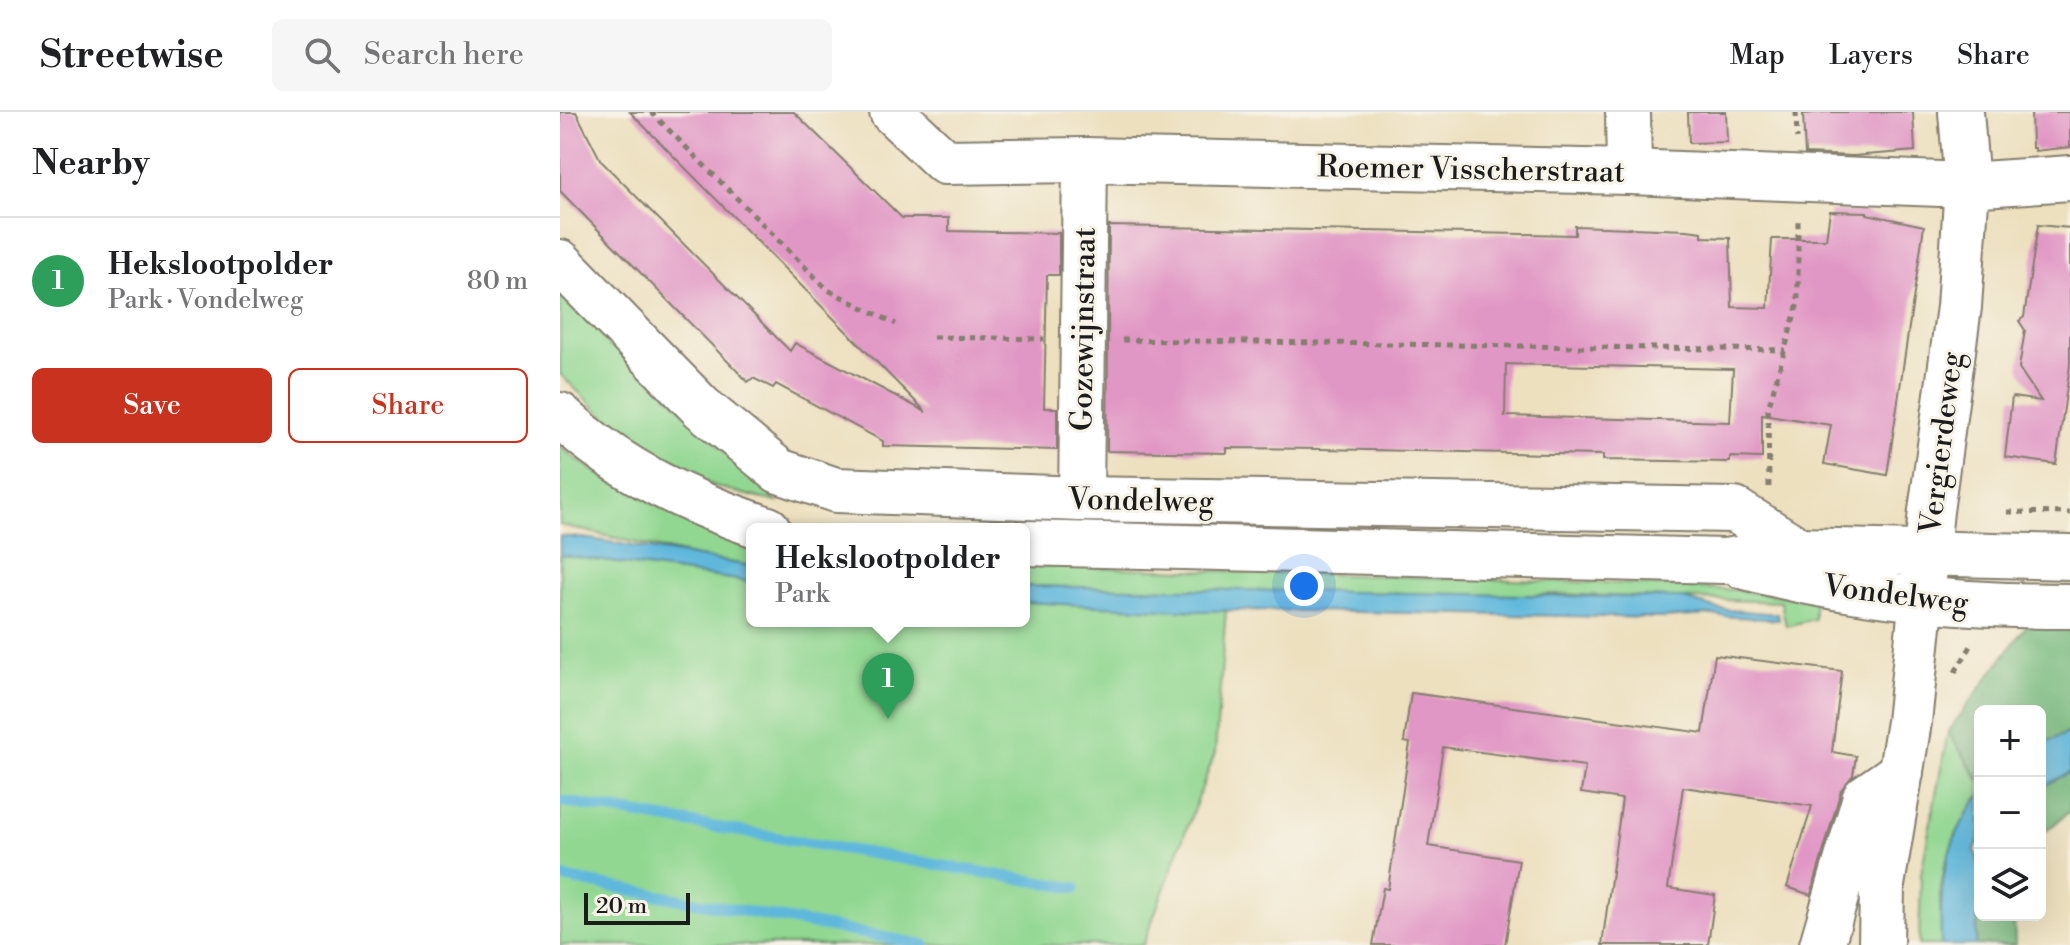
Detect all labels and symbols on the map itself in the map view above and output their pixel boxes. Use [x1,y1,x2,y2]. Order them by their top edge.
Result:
street label: Roemer Visscherstraat [1317,148,1626,192]
street label: Gozewijnstraat [1063,226,1105,431]
street label: Vergierdeweg [1912,349,1972,537]
street label: Vondelweg [1067,481,1215,521]
your location [1284,566,1324,606]
street label: Vondelweg [1820,567,1971,623]
pin: 1 [862,653,914,719]
scale bar [584,889,690,925]

